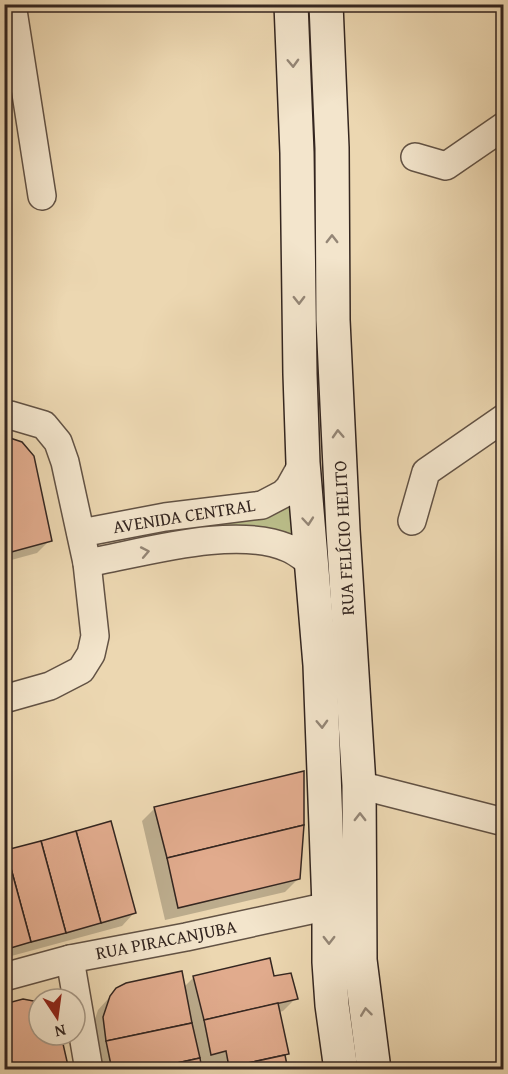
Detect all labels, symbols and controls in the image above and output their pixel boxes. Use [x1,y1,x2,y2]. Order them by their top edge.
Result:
one-way arrow [287,58,300,67]
one-way arrow [326,234,339,243]
one-way arrow [293,295,305,304]
one-way arrow [332,429,345,438]
street label: RUA FELÍCIO HELITO [326,460,361,616]
street label: AVENIDA CENTRAL [111,491,257,540]
one-way arrow [301,517,314,526]
one-way arrow [139,546,149,559]
one-way arrow [316,719,328,728]
one-way arrow [354,812,366,821]
street label: RUA PIRACANJUBA [93,913,239,966]
one-way arrow [323,935,335,944]
north arrow [27,987,87,1047]
one-way arrow [361,1007,373,1016]
text: N [52,1019,68,1045]

